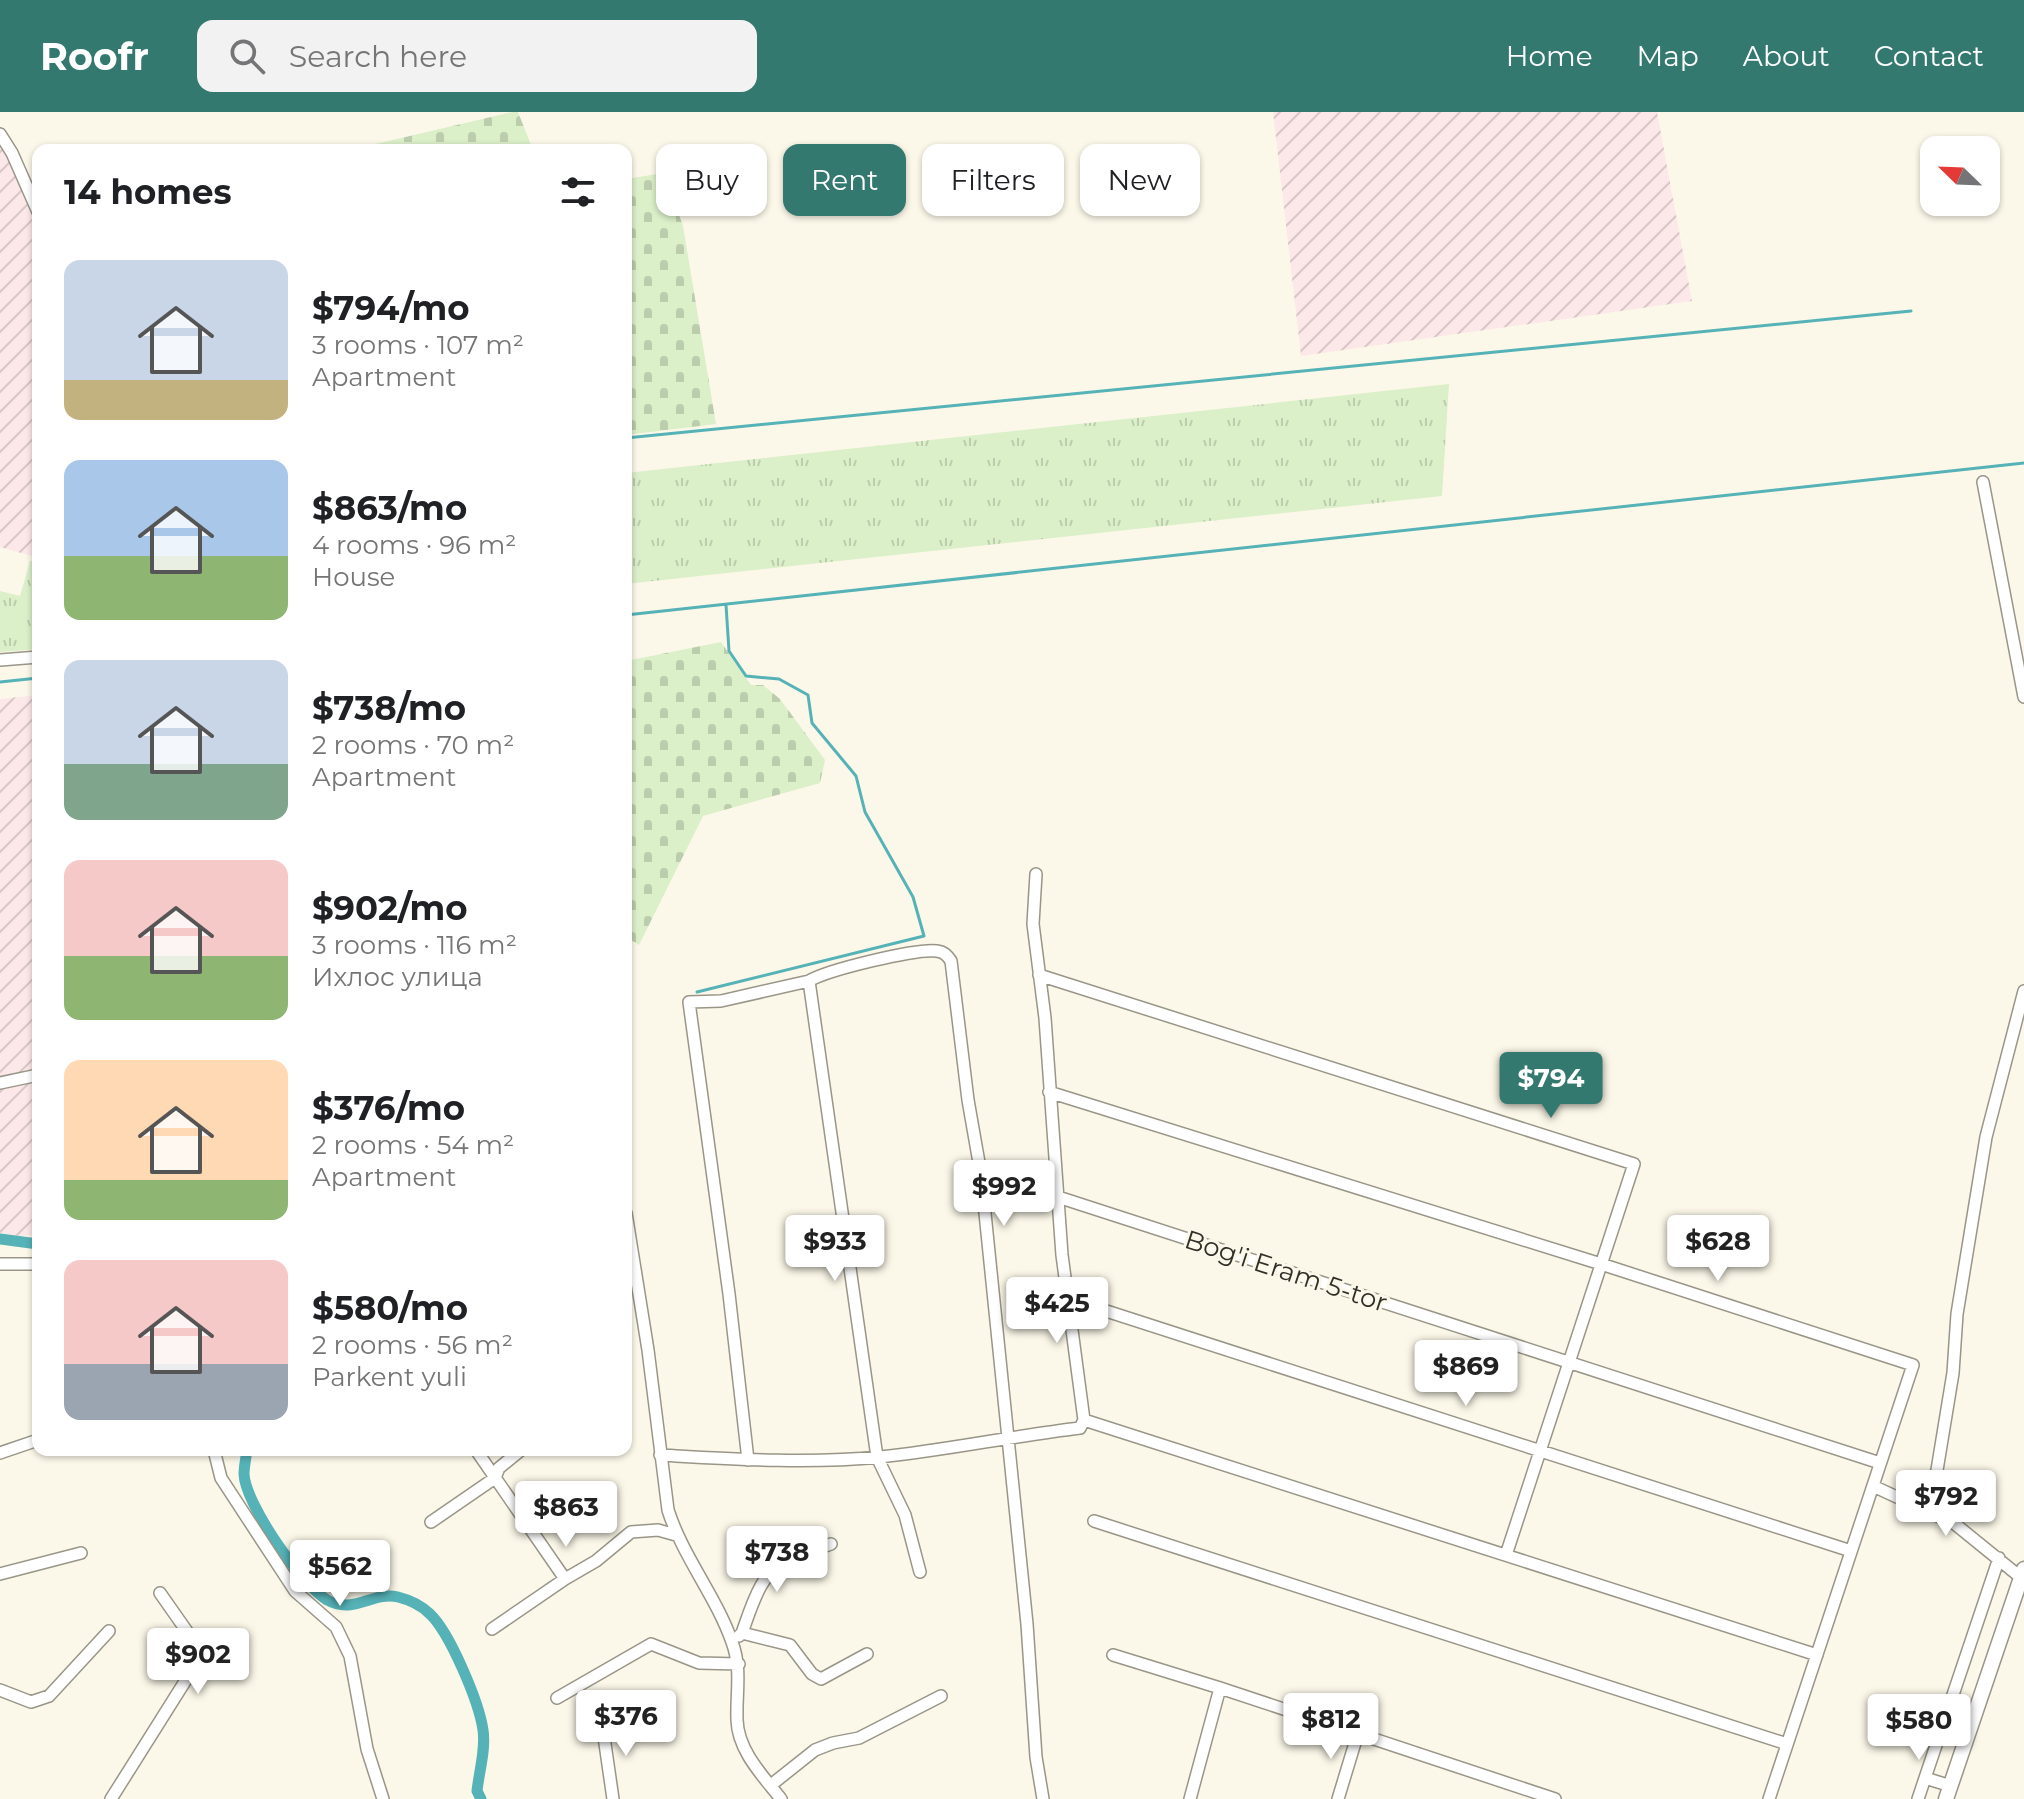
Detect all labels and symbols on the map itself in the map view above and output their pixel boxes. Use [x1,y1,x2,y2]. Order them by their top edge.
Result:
north arrow [1920,136,2000,216]
pin: $794 [1504,1052,1598,1120]
pin: $992 [957,1160,1051,1228]
pin: $933 [788,1215,882,1283]
pin: $628 [1671,1215,1765,1283]
street label: Bog'i Eram 5-tor [1181,1223,1391,1319]
pin: $425 [1010,1277,1104,1345]
pin: $869 [1419,1340,1513,1408]
pin: $792 [1899,1470,1993,1538]
pin: $863 [519,1481,613,1549]
pin: $738 [730,1526,824,1594]
pin: $562 [293,1540,387,1608]
pin: $902 [151,1628,245,1696]
pin: $376 [579,1690,673,1758]
pin: $812 [1284,1693,1378,1761]
pin: $580 [1872,1694,1966,1762]

